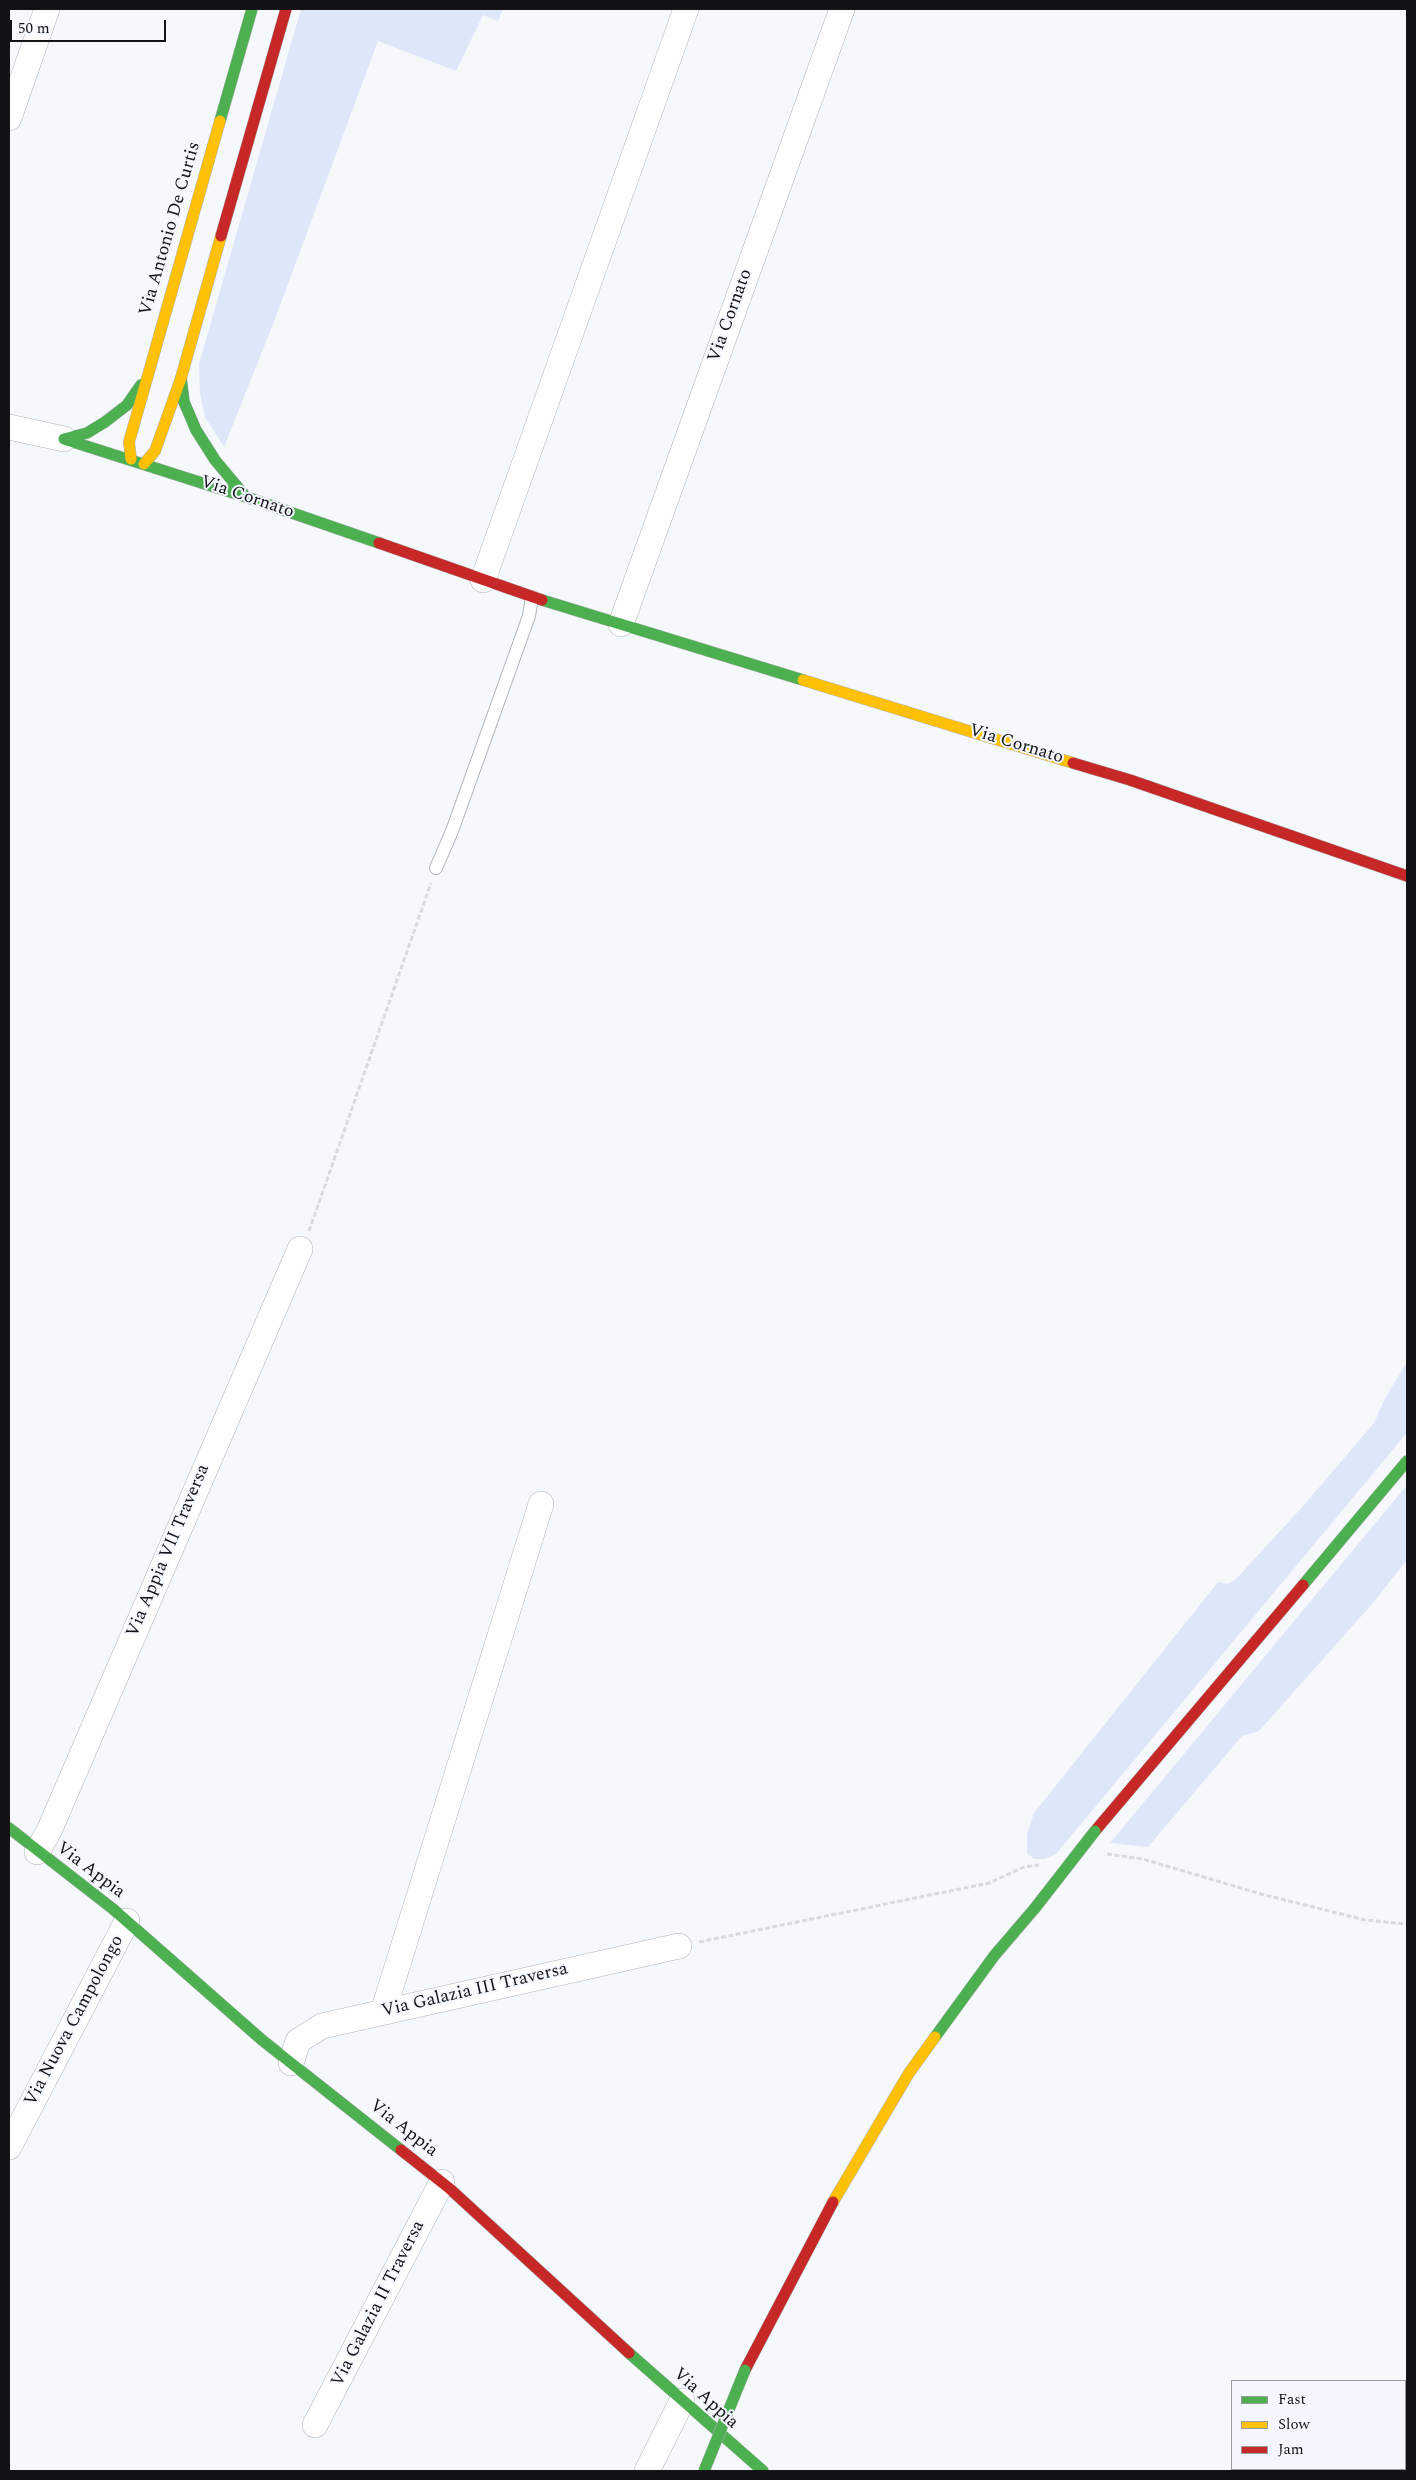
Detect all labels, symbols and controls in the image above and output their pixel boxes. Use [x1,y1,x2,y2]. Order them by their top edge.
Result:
scale bar [12,10,169,42]
text: 50 m [18,17,50,40]
street label: Via Antonio De Curtis [136,140,206,318]
street label: Via Cornato [704,267,758,365]
street label: Via Cornato [197,472,297,524]
street label: Via Cornato [966,720,1066,770]
street label: Via Appia VII Traversa [123,1461,215,1641]
street label: Via Appia [51,1838,129,1904]
street label: Via Nuova Campolongo [21,1932,129,2110]
street label: Via Galazia III Traversa [380,1959,570,2023]
street label: Via Appia [365,2096,441,2162]
street label: Via Galazia II Traversa [328,2217,430,2391]
street label: Via Appia [668,2364,742,2434]
legend [1231,2380,1406,2470]
text: Fast [1278,2388,1306,2411]
text: Slow [1278,2413,1310,2436]
text: Jam [1278,2438,1304,2461]

